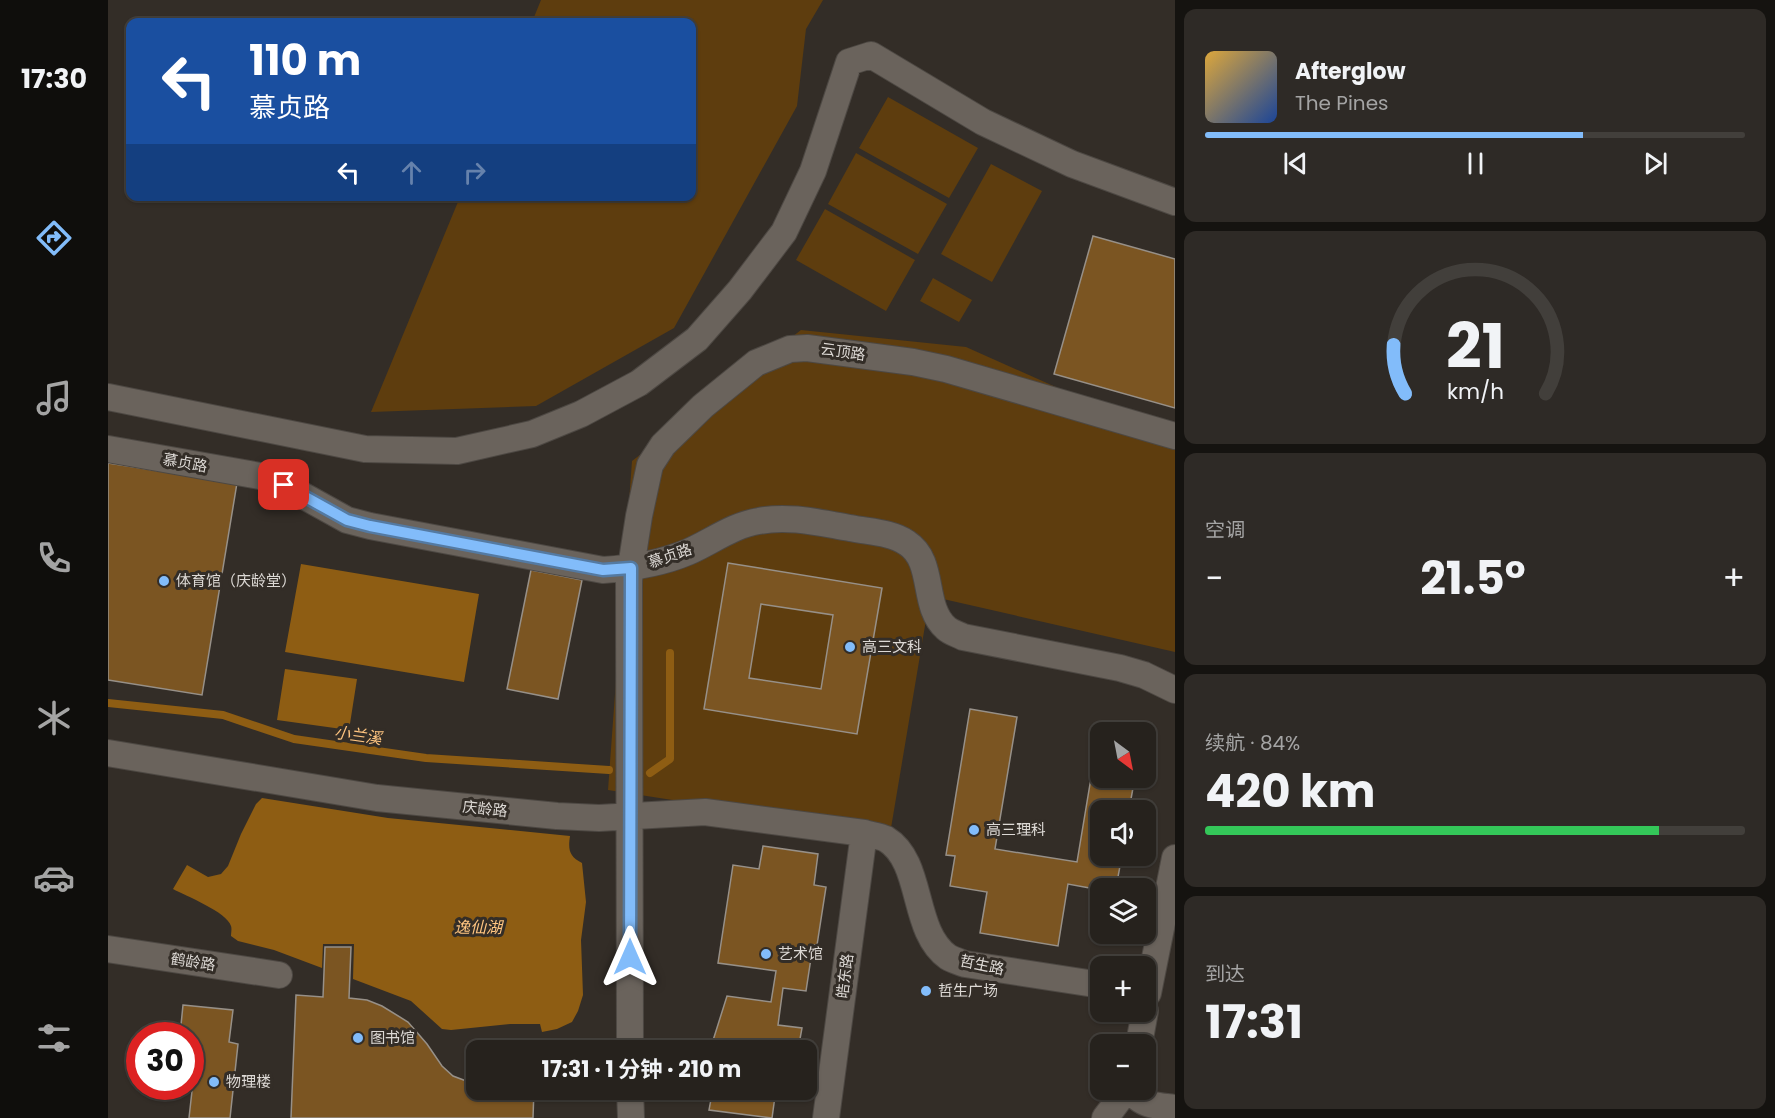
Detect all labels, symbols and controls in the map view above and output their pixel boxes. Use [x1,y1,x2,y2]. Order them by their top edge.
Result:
text: 110 m [249,31,361,90]
icon: left [150,42,228,120]
text: Afterglow [1295,56,1406,87]
text: 17:30 [21,60,87,97]
text: 慕贞路 [249,89,330,126]
text: The Pines [1295,89,1389,117]
icon: previous [1279,147,1312,180]
icon: pause [1459,147,1492,180]
icon: next [1639,147,1672,180]
icon: left [332,156,365,189]
icon: ahead [395,156,428,189]
icon: right [458,156,491,189]
icon: directions [33,217,75,259]
text: 21 [1445,302,1505,390]
street label: 云顶路 [819,338,867,365]
icon: music [33,377,75,419]
text: km/h [1446,377,1504,408]
street label: 慕贞路 [161,448,209,477]
pin [258,459,309,510]
icon: arrive [267,468,300,501]
text: 空调 [1205,516,1245,544]
icon: phone [33,537,75,579]
street label: 慕贞路 [645,538,695,573]
text: 21.5° [1420,547,1526,610]
text: − [1205,555,1223,602]
text: + [1722,555,1745,602]
place label: 体育馆（庆龄堂） [176,570,296,591]
marker: 体育馆（庆龄堂） [157,574,171,588]
place label: 高三文科 [862,636,922,657]
marker: 高三文科 [843,640,857,654]
icon: climate [33,697,75,739]
water label: 小兰溪 [333,721,385,751]
north arrow [1090,722,1156,788]
map controls [1090,722,1156,1100]
text: 续航 · 84% [1205,729,1300,757]
text: 420 km [1205,760,1376,823]
street label: 庆龄路 [462,796,509,821]
button: sound [1090,800,1156,866]
place label: 高三理科 [986,819,1046,840]
marker: 高三理科 [967,823,981,837]
icon: car [33,857,75,899]
button: layers [1090,878,1156,944]
water label: 逸仙湖 [454,916,505,939]
position arrow [598,925,662,989]
place label: 艺术馆 [778,943,823,964]
marker: 艺术馆 [759,947,773,961]
street label: 鹤龄路 [169,948,217,975]
street label: 哲生路 [958,950,1006,979]
street label: 皓东路 [831,952,858,1000]
button: + [1090,956,1156,1022]
text: 到达 [1205,960,1245,988]
place label: 哲生广场 [938,980,998,1001]
marker: 哲生广场 [919,984,933,998]
text: 17:31 [1205,991,1303,1054]
icon: filters [33,1017,75,1059]
speed limit sign: 30 [126,1022,204,1100]
place label: 图书馆 [370,1027,415,1048]
marker: 图书馆 [351,1031,365,1045]
button: − [1090,1034,1156,1100]
text: 17:31 · 1 分钟 · 210 m [542,1054,741,1085]
place label: 物理楼 [226,1071,271,1092]
marker: 物理楼 [207,1075,221,1089]

